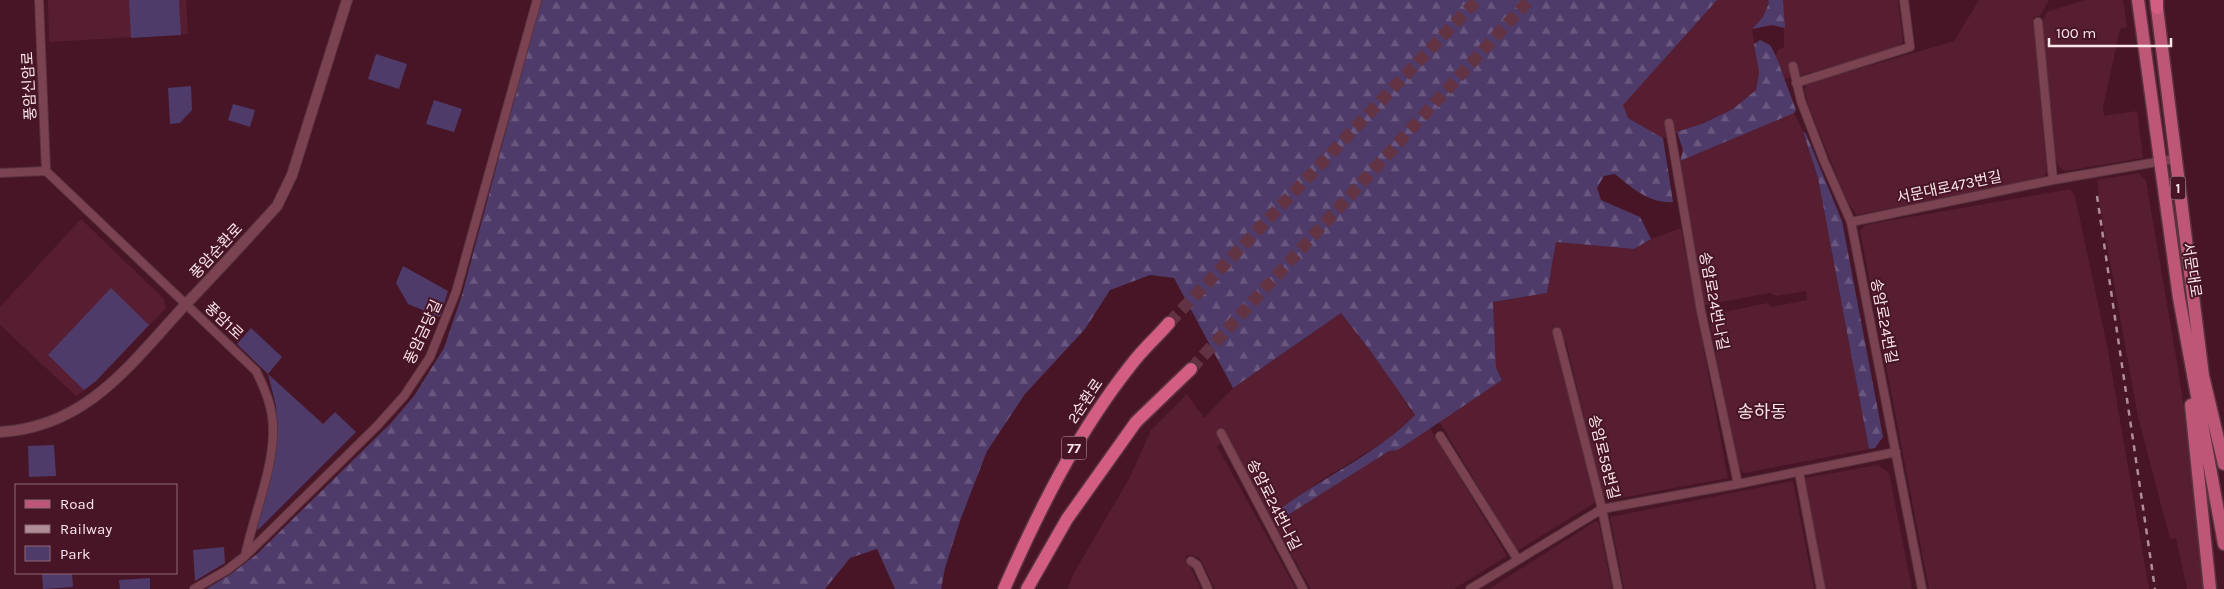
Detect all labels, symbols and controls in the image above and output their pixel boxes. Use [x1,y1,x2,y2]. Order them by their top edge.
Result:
scale bar [2049,15,2172,47]
text: 100 m [2056,24,2096,42]
street label: 풍암신암로 [18,51,40,121]
street label: 서문대로473번길 [1895,167,2003,207]
road number: 1 [2170,177,2186,200]
street label: 풍암순환로 [186,220,246,282]
street label: 서문대로 [2179,241,2205,299]
street label: 송암로24번나길 [1696,250,1732,352]
street label: 송암로24번길 [1867,277,1901,365]
street label: 풍암금당길 [400,297,446,367]
street label: 풍암1로 [201,299,247,343]
street label: 2순환로 [1064,375,1106,427]
district label: 송하동 [1737,401,1787,423]
street label: 송암로58번길 [1585,413,1623,501]
road number: 77 [1062,436,1086,459]
street label: 송암로24번나길 [1243,456,1305,554]
legend [15,484,178,574]
text: Road [60,495,95,513]
text: Railway [60,520,112,538]
text: Park [60,545,90,563]

